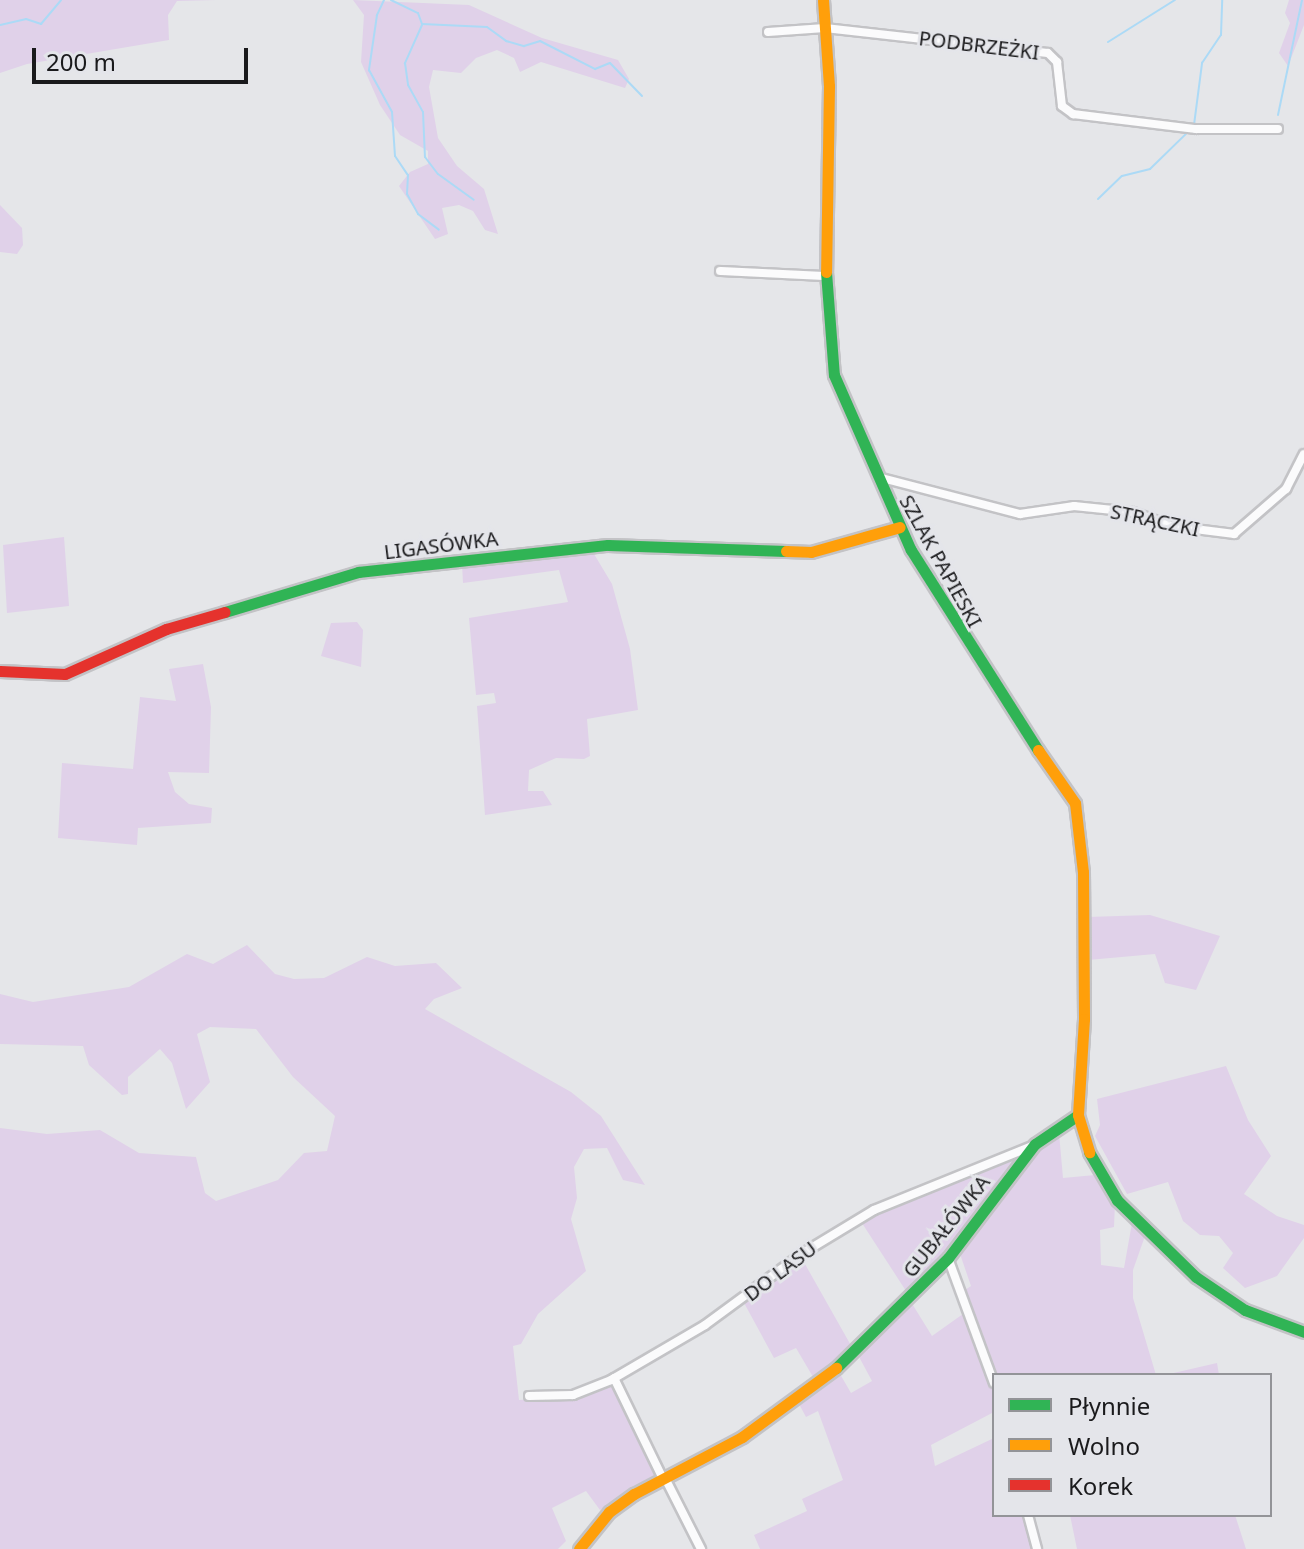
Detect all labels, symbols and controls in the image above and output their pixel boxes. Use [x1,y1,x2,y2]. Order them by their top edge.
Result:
street label: PODBRZEŻKI [918,26,1040,64]
scale bar [36,32,252,82]
text: 200 m [46,45,116,78]
street label: SZLAK PAPIESKI [895,491,987,631]
street label: STRĄCZKI [1108,499,1202,541]
street label: LIGASÓWKA [383,526,499,564]
street label: GUBAŁÓWKA [898,1170,994,1282]
street label: DO LASU [739,1236,821,1306]
legend [992,1373,1272,1517]
text: Płynnie [1068,1389,1150,1422]
text: Wolno [1068,1429,1140,1462]
text: Korek [1068,1469,1133,1502]

